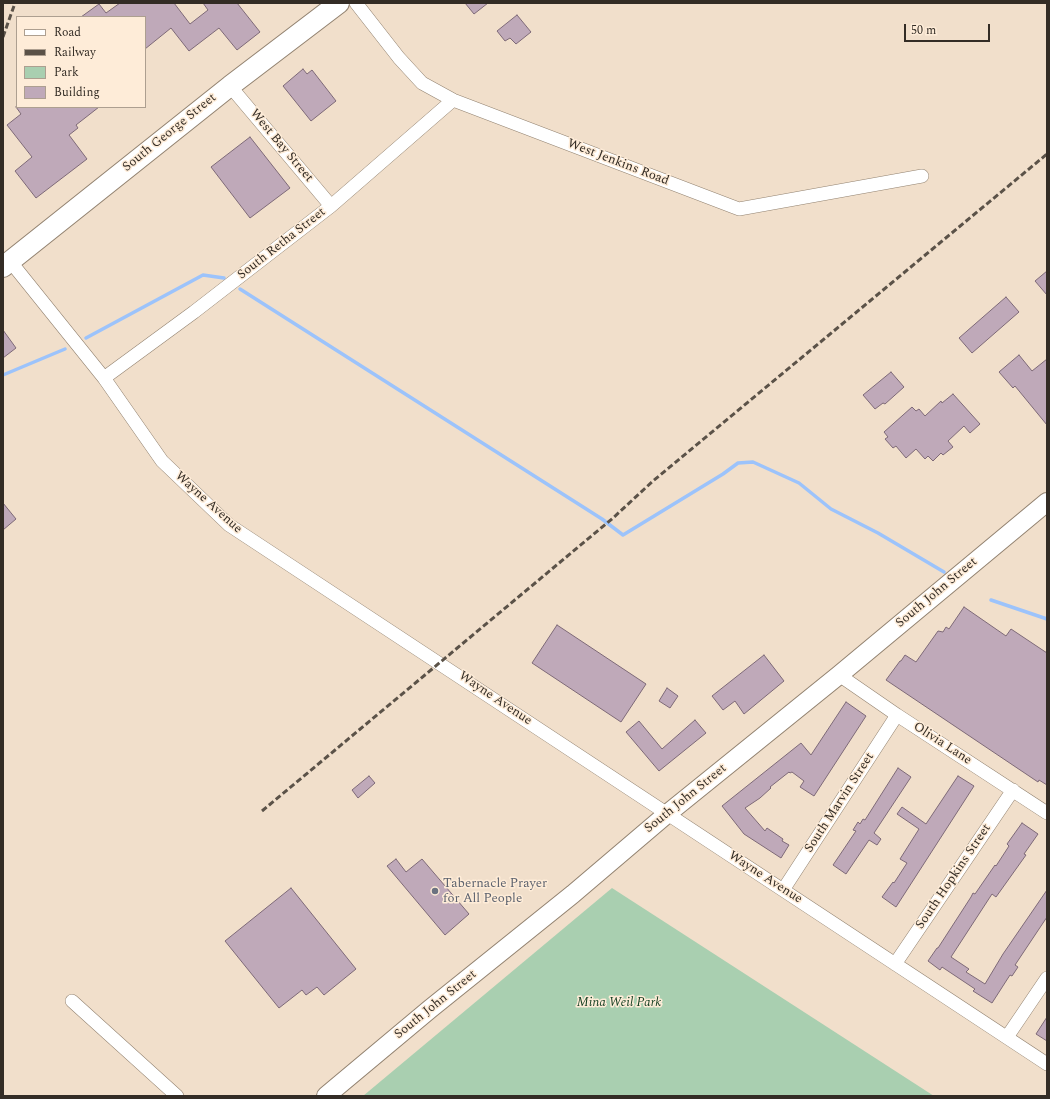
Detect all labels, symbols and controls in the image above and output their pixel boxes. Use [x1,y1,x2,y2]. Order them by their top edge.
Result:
legend [16,16,146,108]
scale bar [906,16,992,42]
text: 50 m [911,21,936,40]
text: Road [54,23,81,42]
text: Railway [54,43,96,62]
text: Park [54,63,79,82]
text: Building [54,83,100,102]
street label: South George Street [120,90,220,176]
street label: West Bay Street [246,106,316,186]
street label: West Jenkins Road [565,136,671,190]
street label: South Retha Street [235,205,329,283]
street label: Wayne Avenue [171,469,245,537]
street label: South John Street [893,554,981,632]
street label: Wayne Avenue [455,669,535,729]
street label: Olivia Lane [910,719,974,769]
street label: South Marvin Street [802,750,878,856]
street label: South John Street [642,761,730,837]
street label: South Hopkins Street [913,821,995,933]
street label: Wayne Avenue [725,848,805,908]
place label: Tabernacle Prayer for All People [443,876,547,907]
marker: Tabernacle Prayer for All People [430,886,440,896]
street label: South John Street [392,967,480,1043]
park label: Mina Weil Park [577,995,661,1011]

